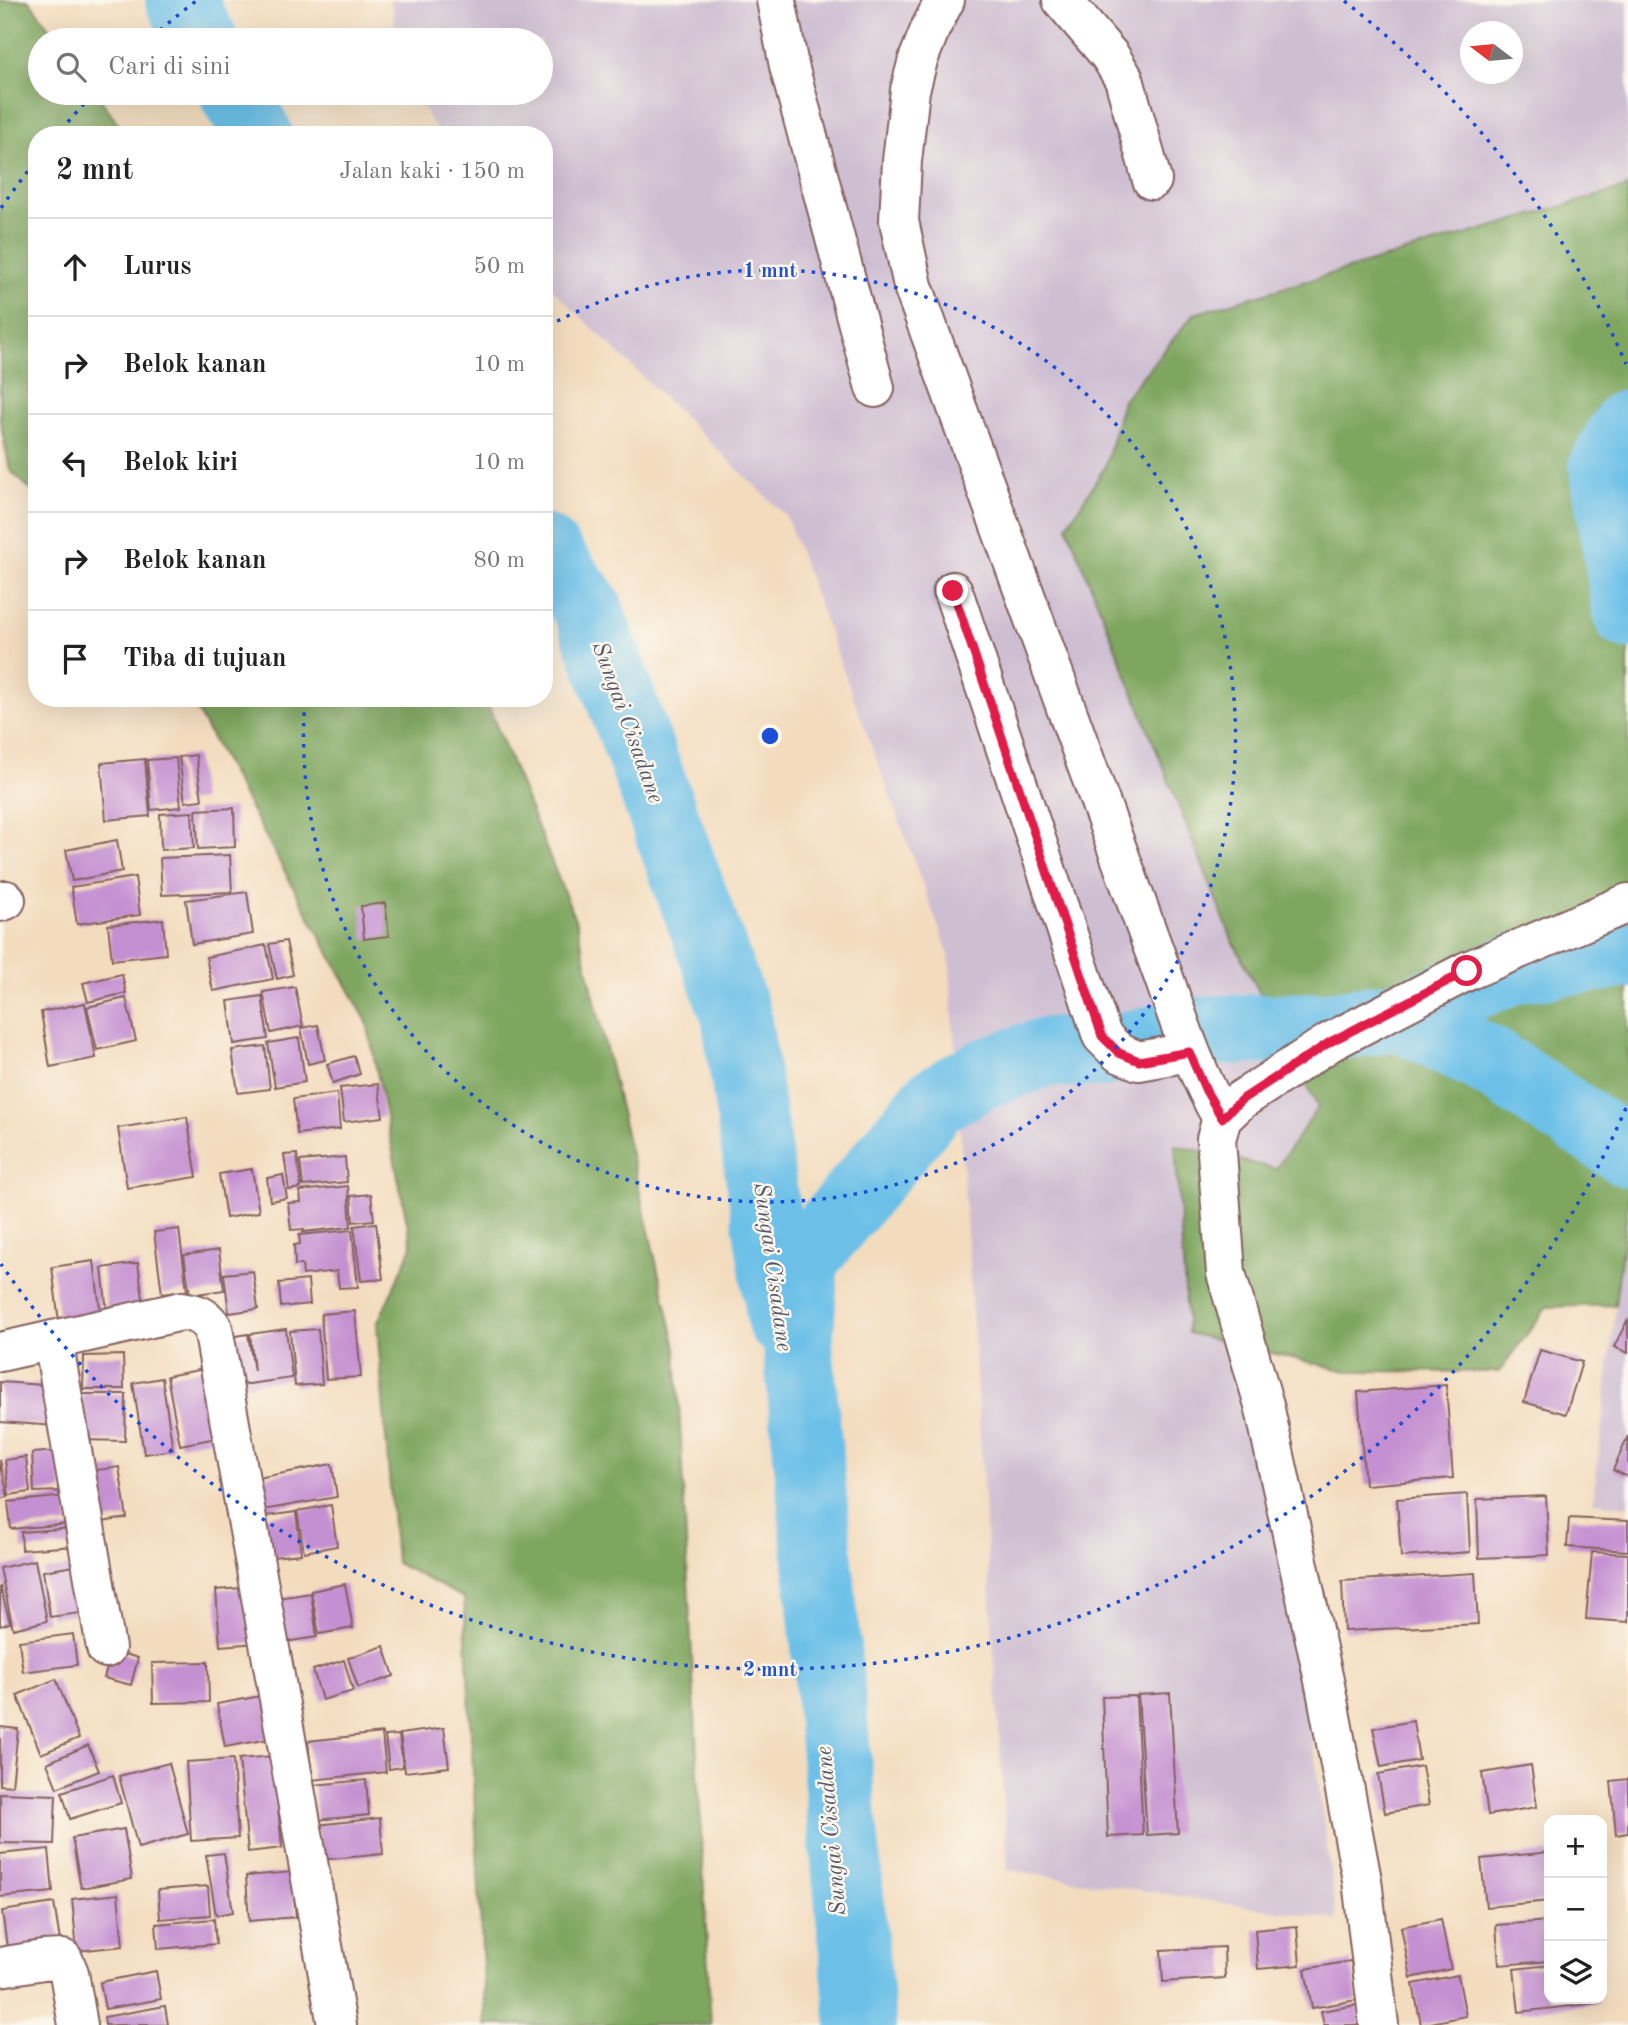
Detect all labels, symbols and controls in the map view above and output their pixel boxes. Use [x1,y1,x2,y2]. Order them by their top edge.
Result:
north arrow [1460,21,1523,84]
search box [28,28,553,105]
icon: search [52,48,90,86]
text: Cari di sini [108,54,230,80]
text: 2 mnt [56,156,133,186]
text: Jalan kaki · 150 m [339,160,525,183]
icon: ahead [56,248,94,286]
text: Lurus [123,254,191,280]
text: 50 m [474,255,525,278]
text: 1 mnt [743,261,797,282]
icon: right [56,346,94,384]
text: Belok kanan [123,352,267,378]
text: 10 m [474,353,525,376]
icon: left [56,444,94,482]
text: Belok kiri [123,450,238,476]
text: 10 m [474,451,525,474]
icon: right [56,542,94,580]
text: Belok kanan [123,548,267,574]
text: 80 m [474,549,525,572]
route end [937,575,968,606]
water label: Sungai Cisadane [587,639,668,807]
icon: arrive [56,640,94,678]
text: Tiba di tujuan [123,646,287,672]
centre of rings [758,724,782,748]
route start [1451,955,1482,986]
water label: Sungai Cisadane [748,1181,796,1353]
text: 2 mnt [743,1660,797,1681]
water label: Sungai Cisadane [813,1745,851,1917]
map controls [1544,1815,1607,2004]
button: + [1544,1815,1607,1878]
button: − [1544,1878,1607,1941]
button: layers [1544,1941,1607,2004]

